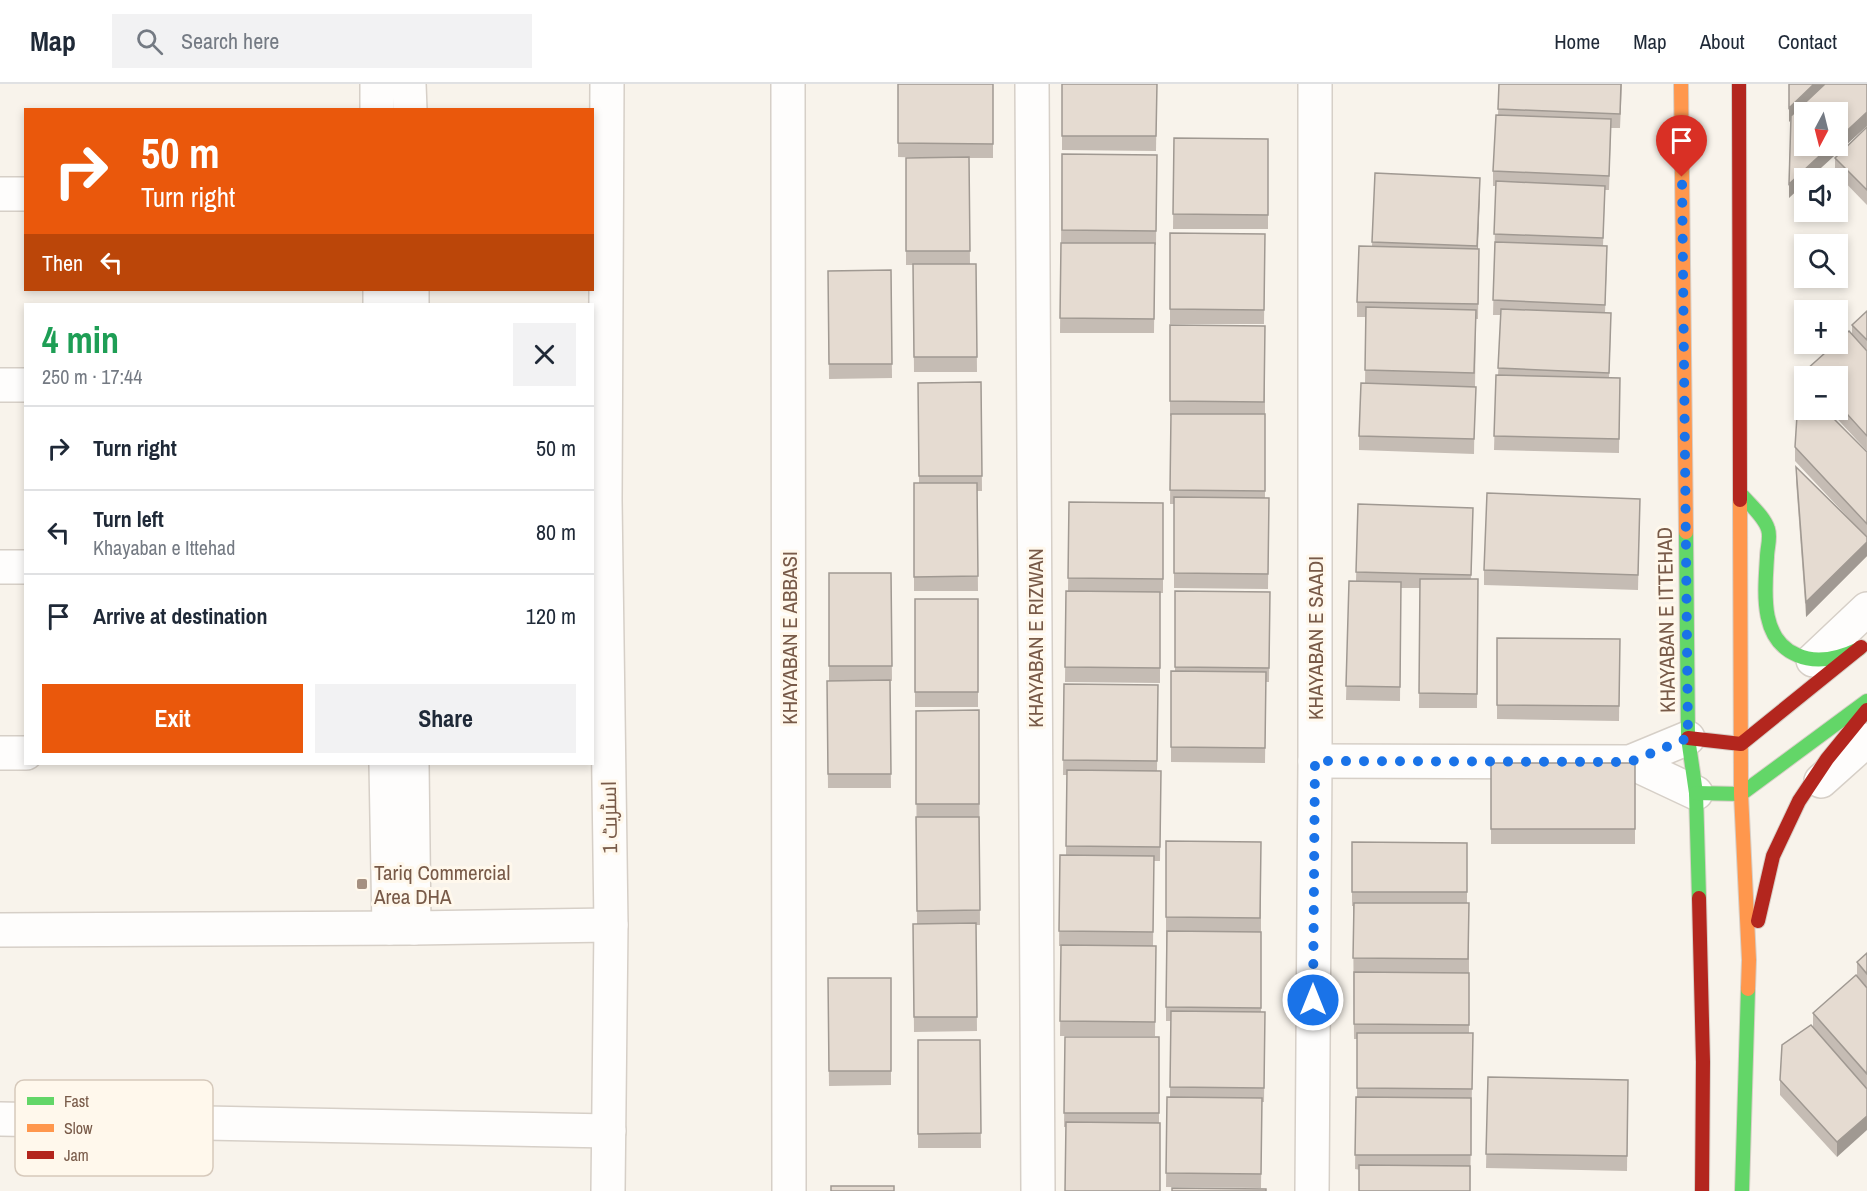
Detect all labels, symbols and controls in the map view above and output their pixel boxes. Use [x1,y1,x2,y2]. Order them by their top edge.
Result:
search box [112,14,532,68]
text: Map [30,22,76,60]
icon: search [133,25,166,58]
text: Search here [181,26,279,56]
text: Home [1554,27,1600,56]
text: Map [1633,27,1667,56]
text: About [1700,27,1745,56]
text: Contact [1778,27,1837,56]
north arrow [1794,102,1848,156]
map controls [1794,102,1848,420]
pin [1656,115,1707,177]
icon: arrive [1665,124,1698,157]
text: 50 m [141,125,220,181]
icon: right [42,132,120,210]
button: sound [1794,168,1848,222]
text: Turn right [141,179,235,215]
button: search [1794,234,1848,288]
icon: left [95,246,128,279]
text: Then [42,248,83,278]
button: + [1794,300,1848,354]
text: 4 min [42,316,119,364]
button: close [513,323,576,386]
text: 250 m · 17:44 [42,363,142,390]
button: − [1794,366,1848,420]
icon: right [42,432,75,465]
text: Turn right [93,433,177,463]
text: 50 m [536,433,576,463]
text: Turn left [93,504,164,534]
icon: left [42,516,75,549]
text: 80 m [536,517,576,547]
street label: KHAYABAN E ITTEHAD [1650,527,1682,713]
text: Khayaban e Ittehad [93,534,235,561]
street label: KHAYABAN E RIZWAN [1021,548,1050,728]
street label: KHAYABAN E ABBASI [775,551,804,725]
street label: KHAYABAN E SAADI [1301,556,1330,720]
icon: arrive [42,600,75,633]
text: Arrive at destination [93,601,267,631]
text: 120 m [526,601,576,631]
button: Exit [42,684,303,753]
button: Share [315,684,576,753]
street label: اسٹریٹ 1 [594,780,624,854]
place label: Tariq Commercial Area DHA [373,858,510,911]
marker: Tariq Commercial Area DHA [355,877,369,891]
position arrow [1281,968,1345,1032]
legend [15,1080,213,1176]
text: Fast [64,1090,89,1112]
text: Slow [64,1117,93,1139]
text: Jam [64,1144,89,1166]

